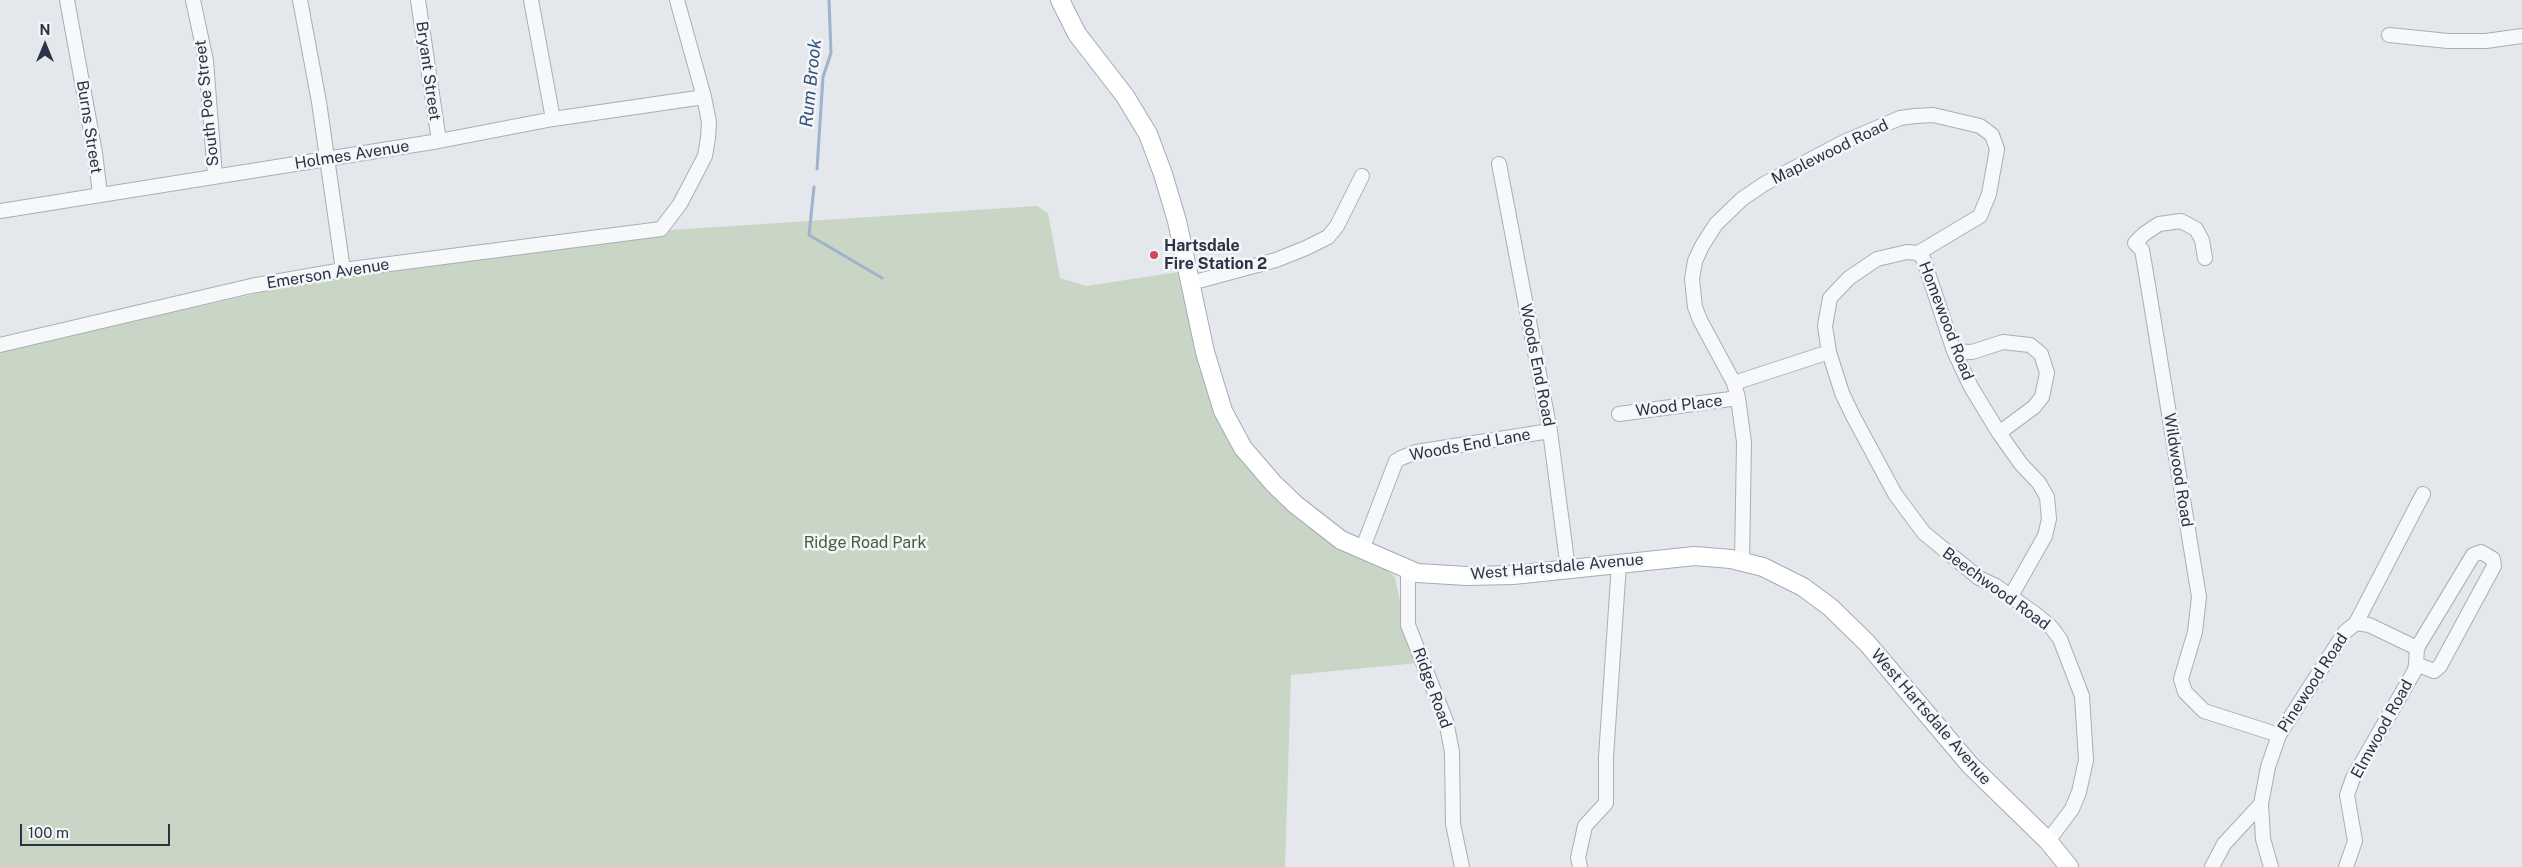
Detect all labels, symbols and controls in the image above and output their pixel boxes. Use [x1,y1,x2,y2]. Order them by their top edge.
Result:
north arrow [20,20,70,70]
street label: Bryant Street [412,20,444,122]
text: N [40,22,50,38]
water label: Rum Brook [796,38,826,128]
street label: South Poe Street [191,39,223,167]
street label: Burns Street [72,79,106,175]
street label: Maplewood Road [1768,115,1892,189]
street label: Holmes Avenue [293,136,411,174]
place label: Hartsdale Fire Station 2 [1164,236,1267,274]
marker: Hartsdale Fire Station 2 [1148,249,1160,261]
street label: Emerson Avenue [265,255,391,293]
street label: Homewood Road [1915,259,1977,383]
street label: Woods End Road [1516,302,1558,428]
street label: Wood Place [1634,391,1724,421]
street label: Wildwood Road [2160,412,2196,528]
street label: Woods End Lane [1408,425,1532,465]
park label: Ridge Road Park [804,533,926,553]
street label: Beechwood Road [1939,544,2053,634]
street label: West Hartsdale Avenue [1470,550,1644,584]
street label: Pinewood Road [2274,630,2352,736]
street label: Ridge Road [1408,645,1456,731]
street label: West Hartsdale Avenue [1867,645,1995,789]
street label: Elmwood Road [2347,676,2417,782]
scale bar [22,814,172,846]
text: 100 m [28,824,69,841]

